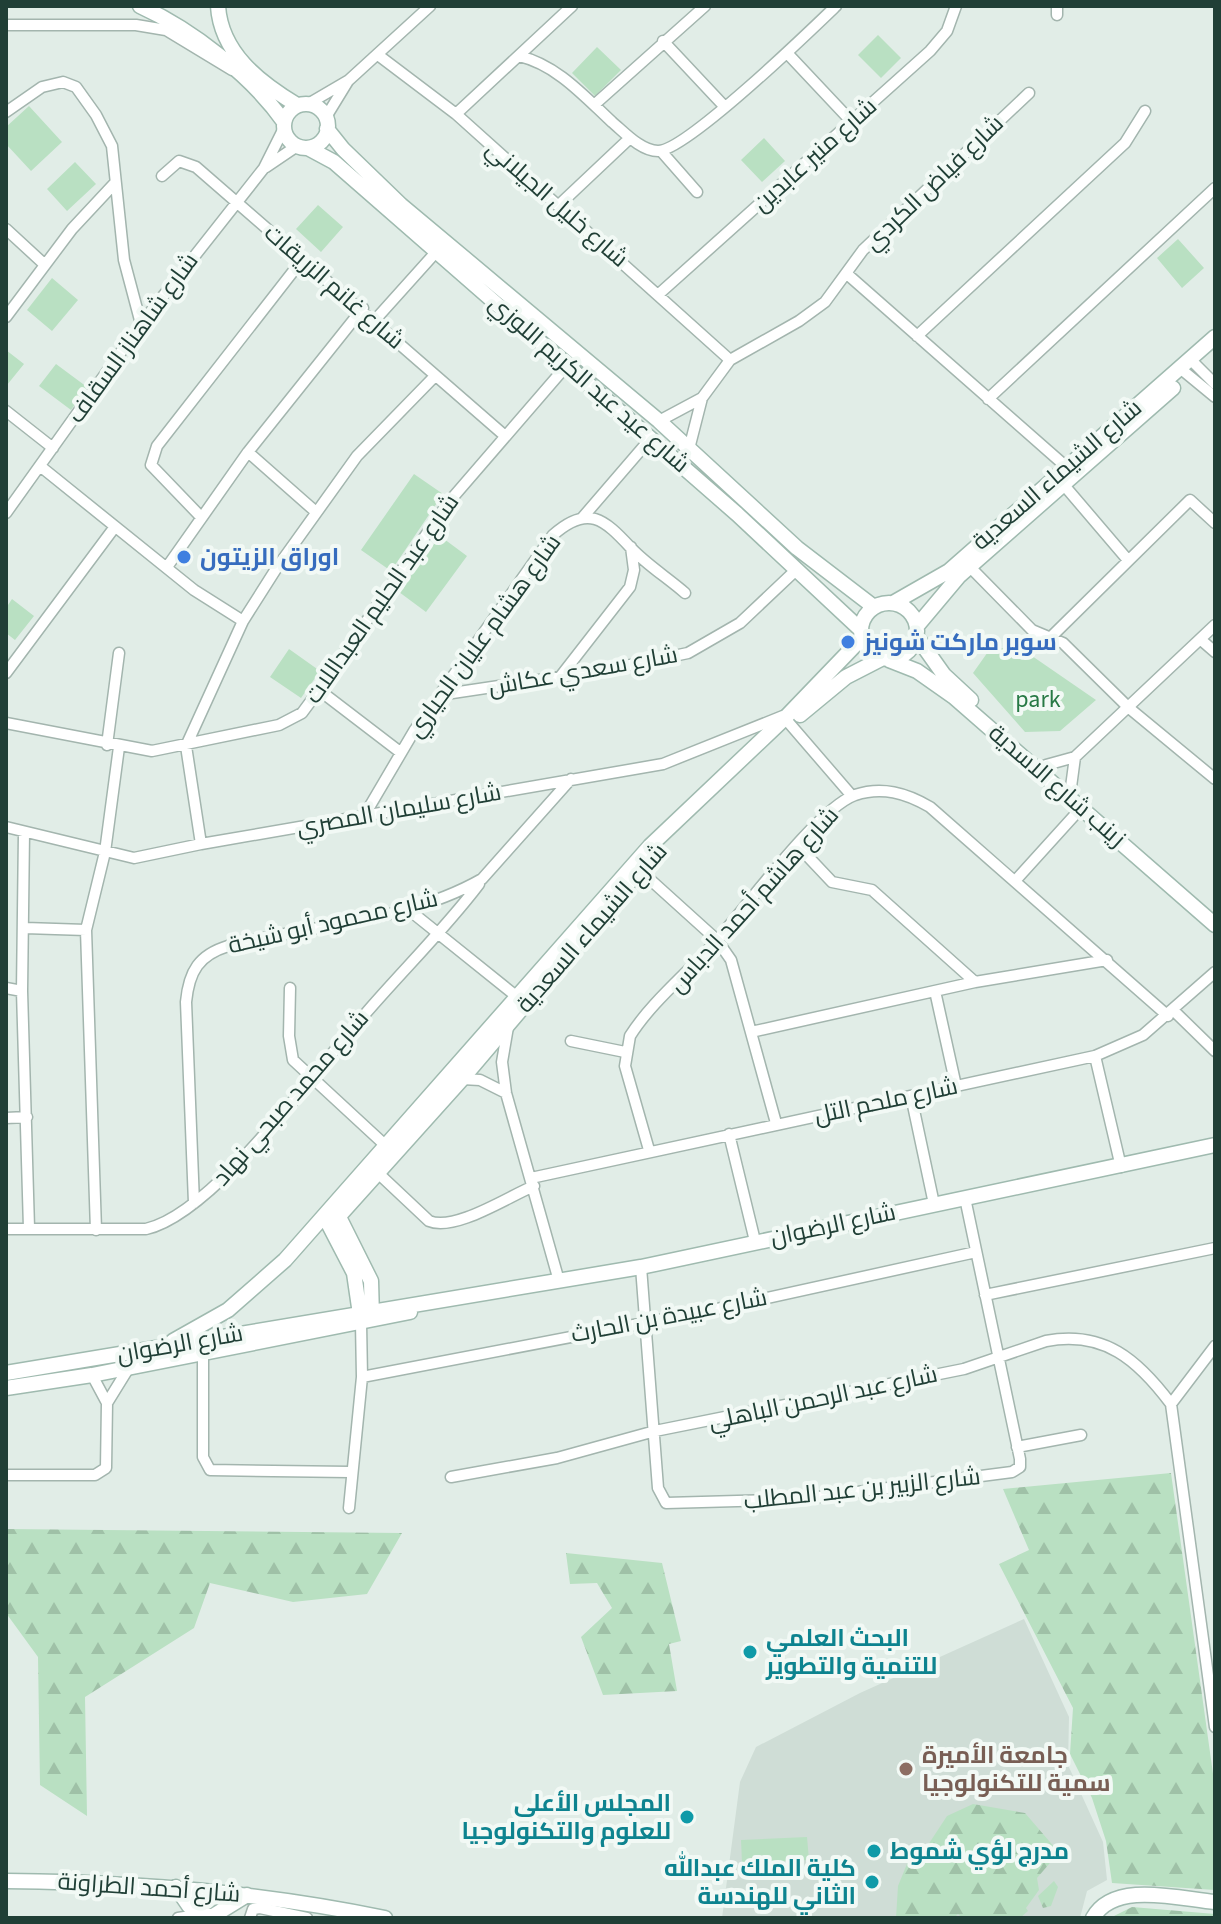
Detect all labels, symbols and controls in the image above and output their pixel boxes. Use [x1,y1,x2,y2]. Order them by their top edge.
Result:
street label: شارع منير عابدين [745,90,885,220]
street label: شارع فياض الكردي [856,107,1012,259]
street label: شارع خليل الجيلاني [477,132,636,277]
street label: شارع غانم الزريقات [256,216,412,358]
street label: شارع شاهناز السقاف [59,245,207,431]
street label: شارع عيد عبد الكريم اللوزي [481,287,697,481]
street label: شارع الشيماء السعدية [964,391,1150,559]
street label: شارع عبد الحليم العبداللات [296,487,468,711]
street label: شارع هشام عليان الحياري [398,527,570,745]
place label: اوراق الزيتون [200,540,339,575]
marker: اوراق الزيتون [175,548,193,566]
place label: سوبر ماركت شونيز [863,625,1057,660]
marker: سوبر ماركت شونيز [839,633,857,651]
street label: شارع سعدي عكاش [486,637,680,705]
park label: park [1015,682,1061,717]
street label: زينب شارع الاسدية [981,716,1133,856]
street label: شارع سليمان المصري [294,775,504,845]
street label: شارع هاشم أحمد الدباس [661,799,847,1001]
street label: شارع الشيماء السعدية [508,835,676,1021]
street label: شارع محمود أبو شيخة [225,881,441,963]
street label: شارع محمد صبحي نهاد [205,1002,378,1194]
street label: شارع ملحم التل [811,1069,961,1133]
street label: شارع الرضوان [767,1195,899,1255]
street label: شارع عبيدة بن الحارث [568,1280,770,1352]
street label: شارع الرضوان [114,1316,246,1372]
street label: شارع عبد الرحمن الباهلي [705,1357,941,1440]
street label: شارع الزبير بن عبد المطلب [742,1459,982,1519]
place label: البحث العلمي للتنمية والتطوير [765,1621,937,1684]
marker: البحث العلمي للتنمية والتطوير [741,1643,759,1661]
place label: جامعة الأميرة سمية للتكنولوجيا [922,1738,1111,1801]
marker: جامعة الأميرة سمية للتكنولوجيا [897,1760,915,1778]
place label: المجلس الأعلى للعلوم والتكنولوجيا [461,1786,671,1849]
marker: المجلس الأعلى للعلوم والتكنولوجيا [678,1808,696,1826]
place label: مدرج لؤي شموط [890,1834,1069,1870]
marker: مدرج لؤي شموط [865,1842,883,1860]
place label: كلية الملك عبدالله الثاني للهندسة [664,1851,856,1915]
street label: شارع أحمد الطراونة [57,1864,241,1912]
marker: كلية الملك عبدالله الثاني للهندسة [863,1873,881,1891]

